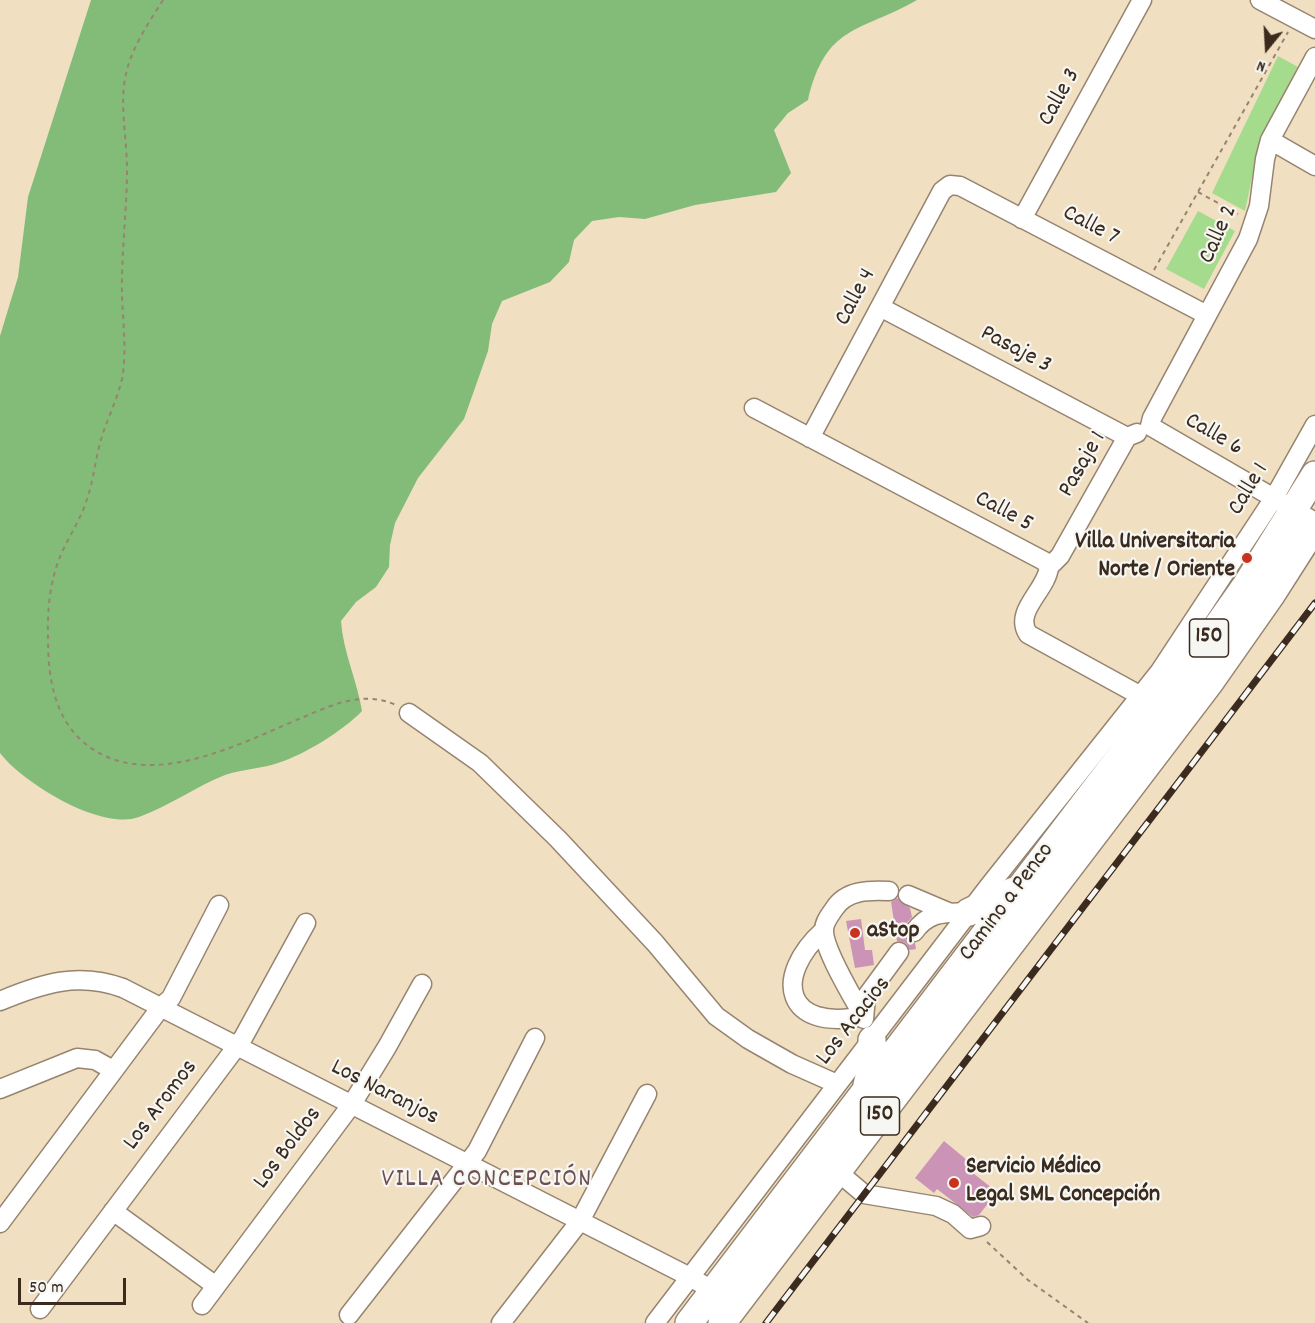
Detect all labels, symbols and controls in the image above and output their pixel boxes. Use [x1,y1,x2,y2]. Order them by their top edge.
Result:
north arrow [1237,18,1297,78]
text: N [1254,53,1269,78]
street label: Calle 3 [1034,64,1088,132]
street label: Calle 7 [1057,200,1123,254]
street label: Calle 2 [1194,201,1246,269]
street label: Calle 4 [830,265,884,331]
street label: Pasaje 3 [974,320,1056,382]
street label: Calle 6 [1179,408,1247,464]
street label: Pasaje 1 [1054,427,1114,503]
street label: Calle 1 [1223,459,1277,521]
street label: Calle 5 [969,486,1037,540]
place label: Villa Universitaria Norte / Oriente [1075,530,1235,586]
marker: Villa Universitaria Norte / Oriente [1240,551,1254,565]
road number: 150 [1190,619,1228,657]
street label: Camino a Penco [954,838,1062,968]
place label: aStop [867,919,919,947]
marker: aStop [848,926,862,940]
street label: Los Acacios [811,972,899,1072]
street label: Los Naranjos [325,1054,443,1134]
street label: Los Aromos [119,1055,205,1157]
road number: 150 [860,1097,900,1135]
street label: Los Boldos [249,1102,329,1196]
place label: Servicio Médico Legal SML Concepción [966,1155,1160,1211]
district label: VILLA CONCEPCIÓN [382,1165,592,1197]
marker: Servicio Médico Legal SML Concepción [947,1176,961,1190]
scale bar [21,1266,129,1304]
text: 50 m [29,1276,64,1301]

